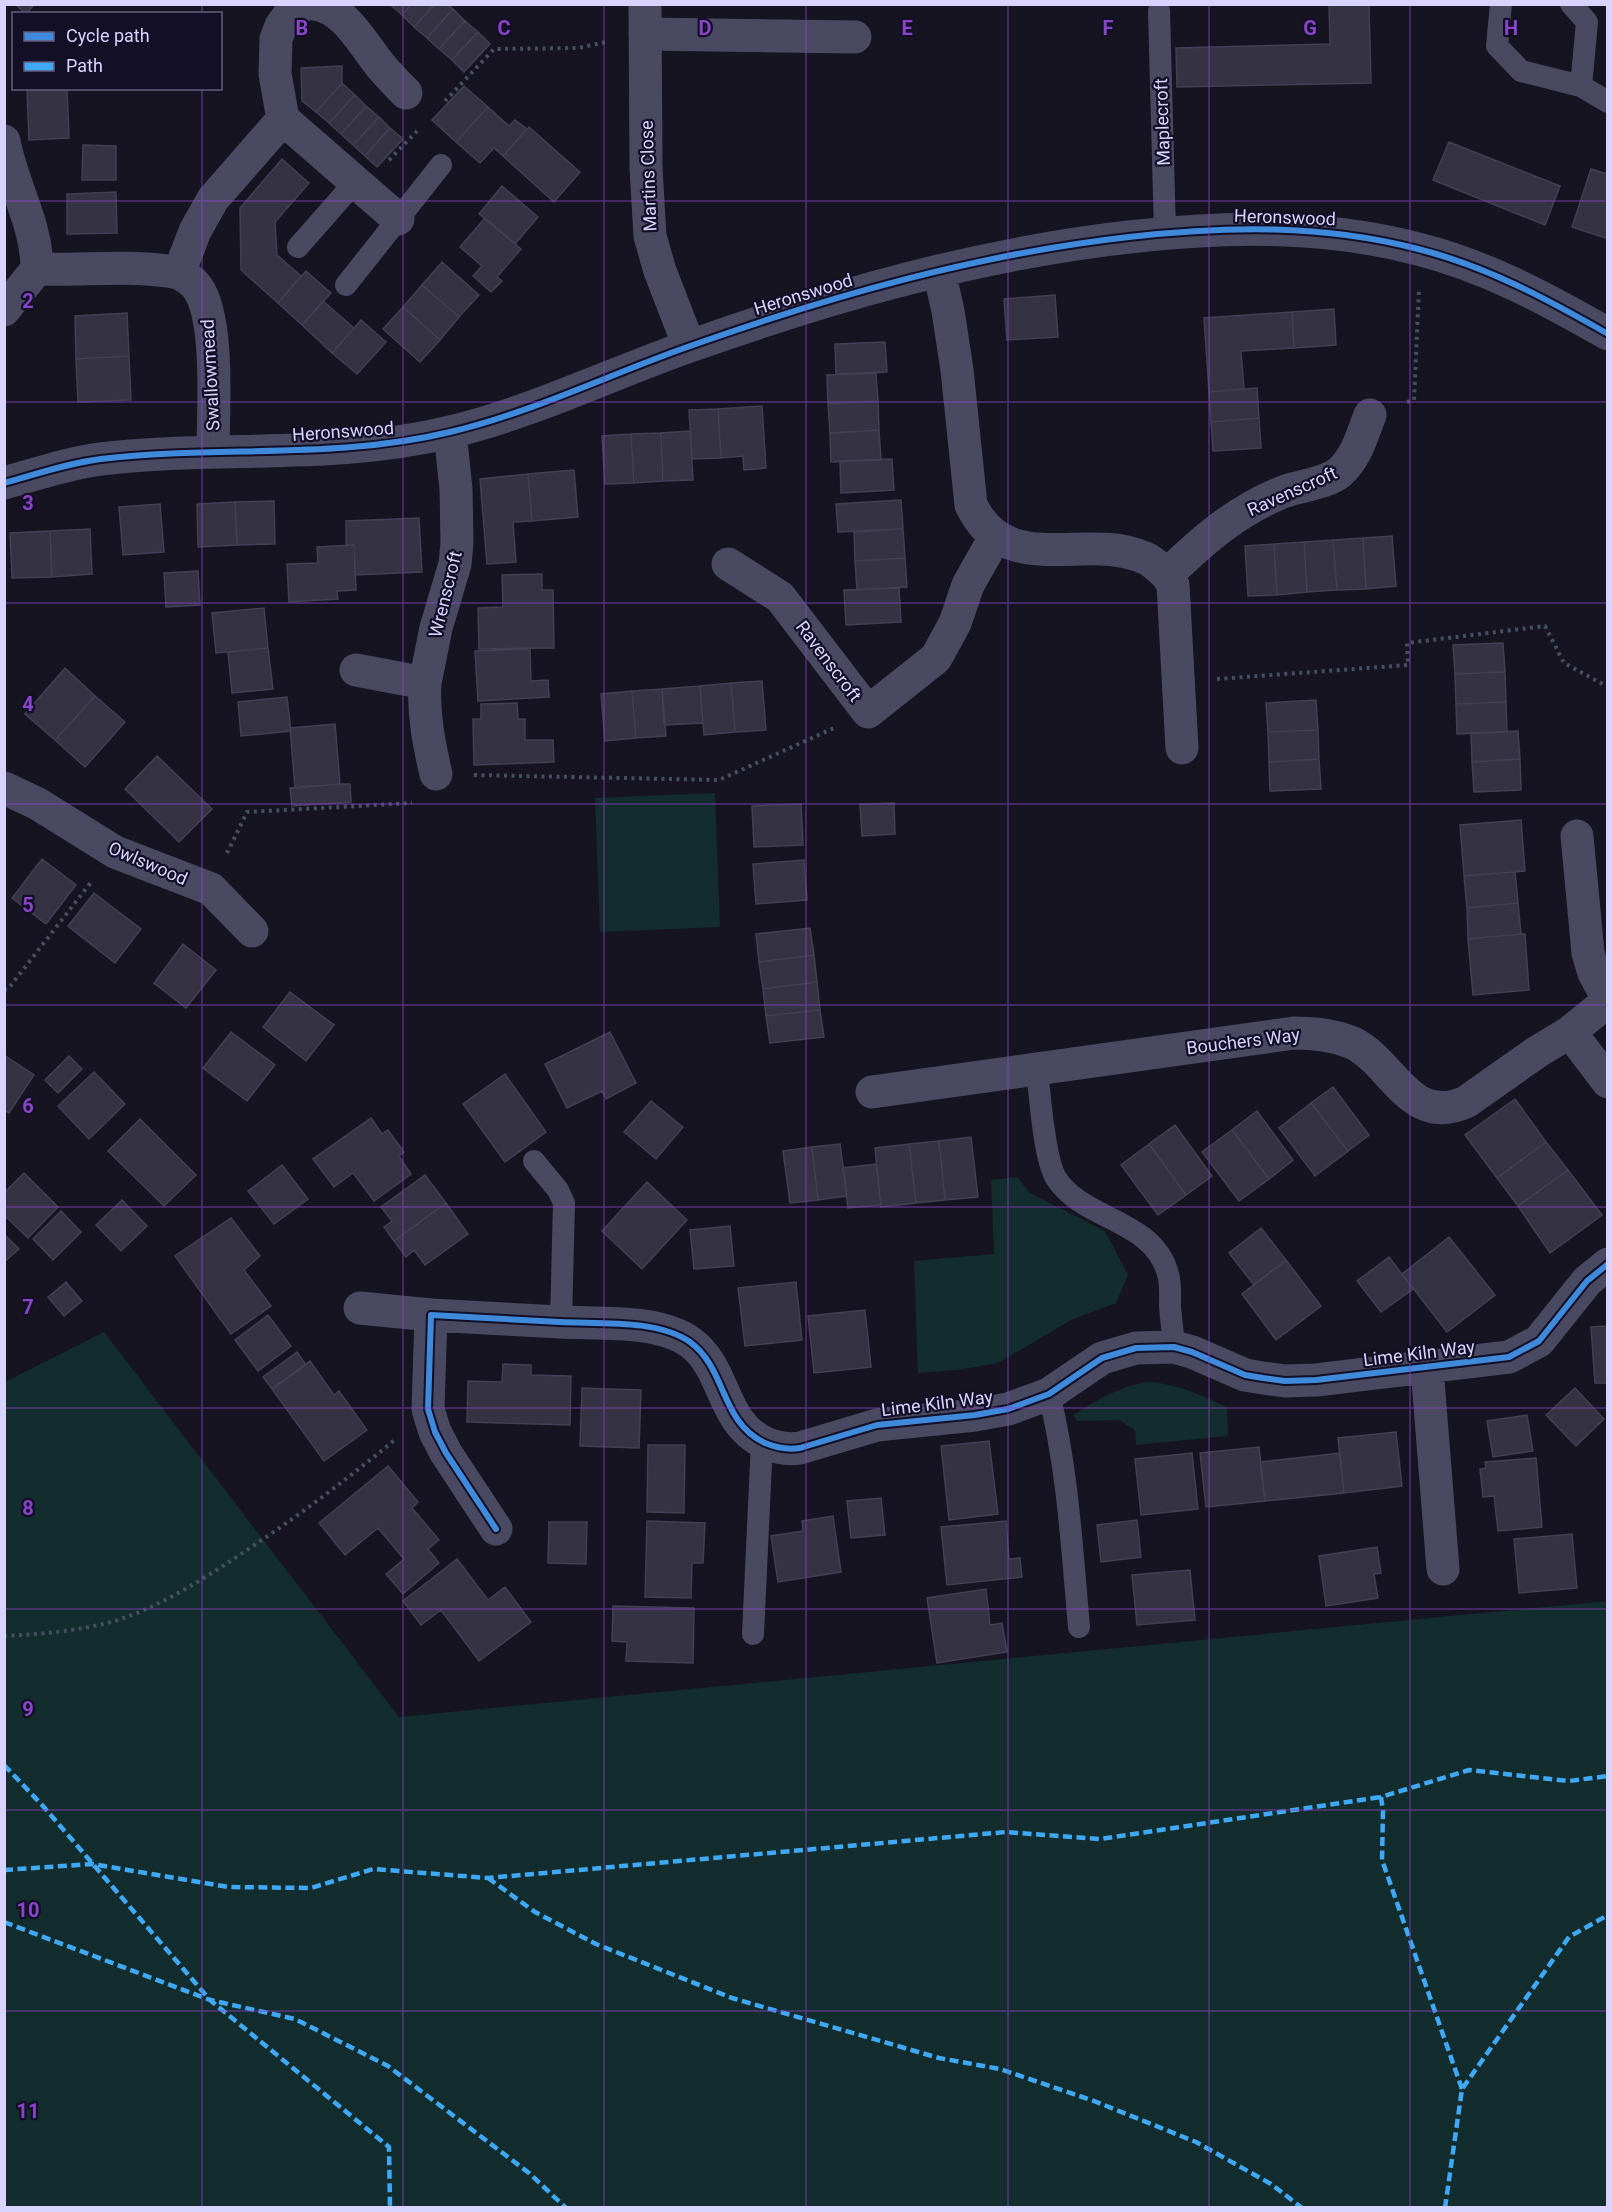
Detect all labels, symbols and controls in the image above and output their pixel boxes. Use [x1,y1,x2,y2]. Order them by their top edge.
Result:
legend [12,12,222,90]
text: B [296,16,308,40]
text: C [497,16,511,40]
text: D [699,16,712,40]
text: E [901,16,913,40]
text: F [1103,16,1114,40]
text: G [1303,16,1317,40]
text: H [1504,16,1518,40]
text: Cycle path [66,25,150,46]
text: Path [66,55,103,76]
street label: Maplecroft [1150,78,1174,166]
street label: Martins Close [636,120,660,232]
street label: Heronswood [1234,205,1336,229]
street label: Heronswood [751,269,855,319]
text: 2 [22,289,34,313]
street label: Swallowmead [197,319,223,431]
street label: Heronswood [291,417,395,445]
street label: Ravenscroft [1244,462,1340,520]
text: 3 [22,491,34,515]
street label: Wrenscroft [424,549,466,639]
street label: Ravenscroft [792,616,866,706]
text: 4 [22,692,34,716]
street label: Owlswood [105,837,191,889]
text: 5 [22,893,34,917]
street label: Bouchers Way [1185,1024,1301,1058]
text: 6 [22,1094,34,1118]
text: 7 [22,1295,34,1319]
street label: Lime Kiln Way [1362,1336,1476,1370]
street label: Lime Kiln Way [880,1386,994,1420]
text: 8 [22,1496,34,1520]
text: 9 [22,1697,34,1721]
text: 10 [17,1898,39,1922]
text: 11 [17,2099,39,2123]

